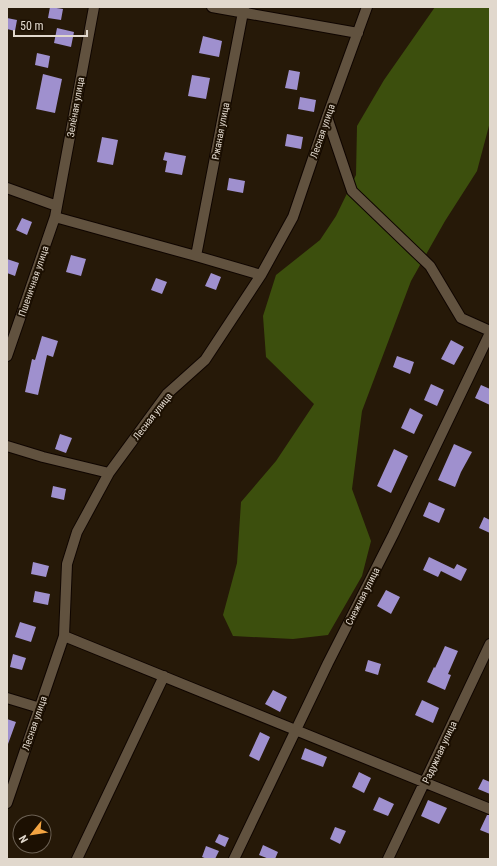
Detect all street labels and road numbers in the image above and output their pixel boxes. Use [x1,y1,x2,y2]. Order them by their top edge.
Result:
street label: Зелёная улица [65,76,86,138]
street label: Ржаная улица [210,101,231,161]
street label: Лесная улица [308,102,337,160]
street label: Пшеничная улица [16,244,51,318]
street label: Лесная улица [131,390,174,442]
street label: Снежная улица [343,565,382,627]
street label: Лесная улица [20,694,49,752]
street label: Радужная улица [420,719,459,785]

